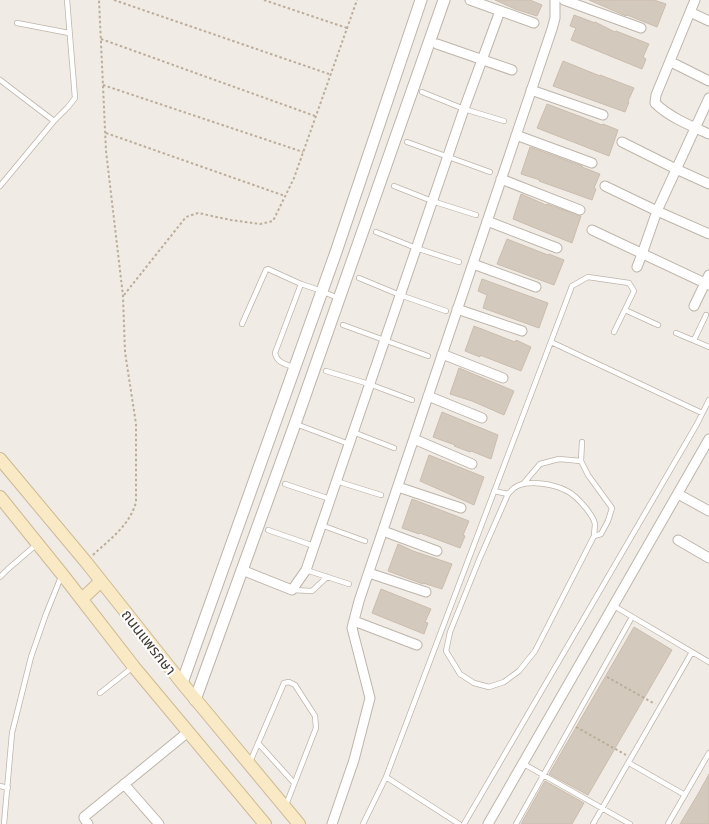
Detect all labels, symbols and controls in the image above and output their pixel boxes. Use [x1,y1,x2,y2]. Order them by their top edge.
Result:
street label: ถนนแพรกษา [117,605,181,679]

